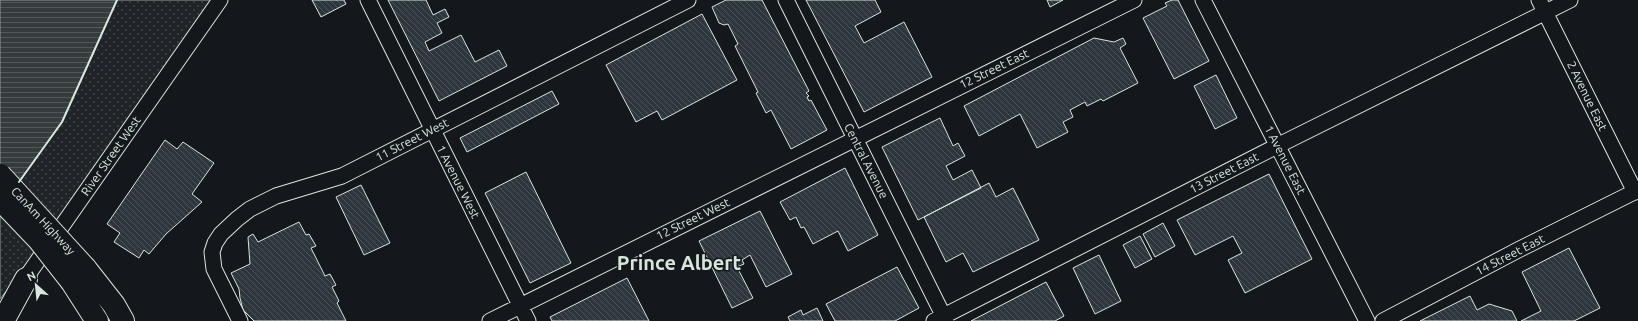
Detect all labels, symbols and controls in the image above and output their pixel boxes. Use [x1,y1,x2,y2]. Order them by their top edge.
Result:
street label: 12 Street East [957,46,1031,91]
street label: 2 Avenue East [1565,59,1610,133]
street label: River Street West [78,113,143,198]
street label: 11 Street West [373,115,451,164]
street label: Central Avenue [842,121,891,201]
street label: 1 Avenue East [1263,123,1309,197]
street label: 1 Avenue West [434,143,483,221]
street label: 13 Street East [1187,150,1261,195]
street label: CanAm Highway [9,184,78,257]
street label: 12 Street West [654,195,732,242]
street label: 14 Street East [1473,232,1547,277]
district label: Prince Albert [617,251,742,274]
north arrow [16,265,56,305]
text: N [25,269,38,283]

